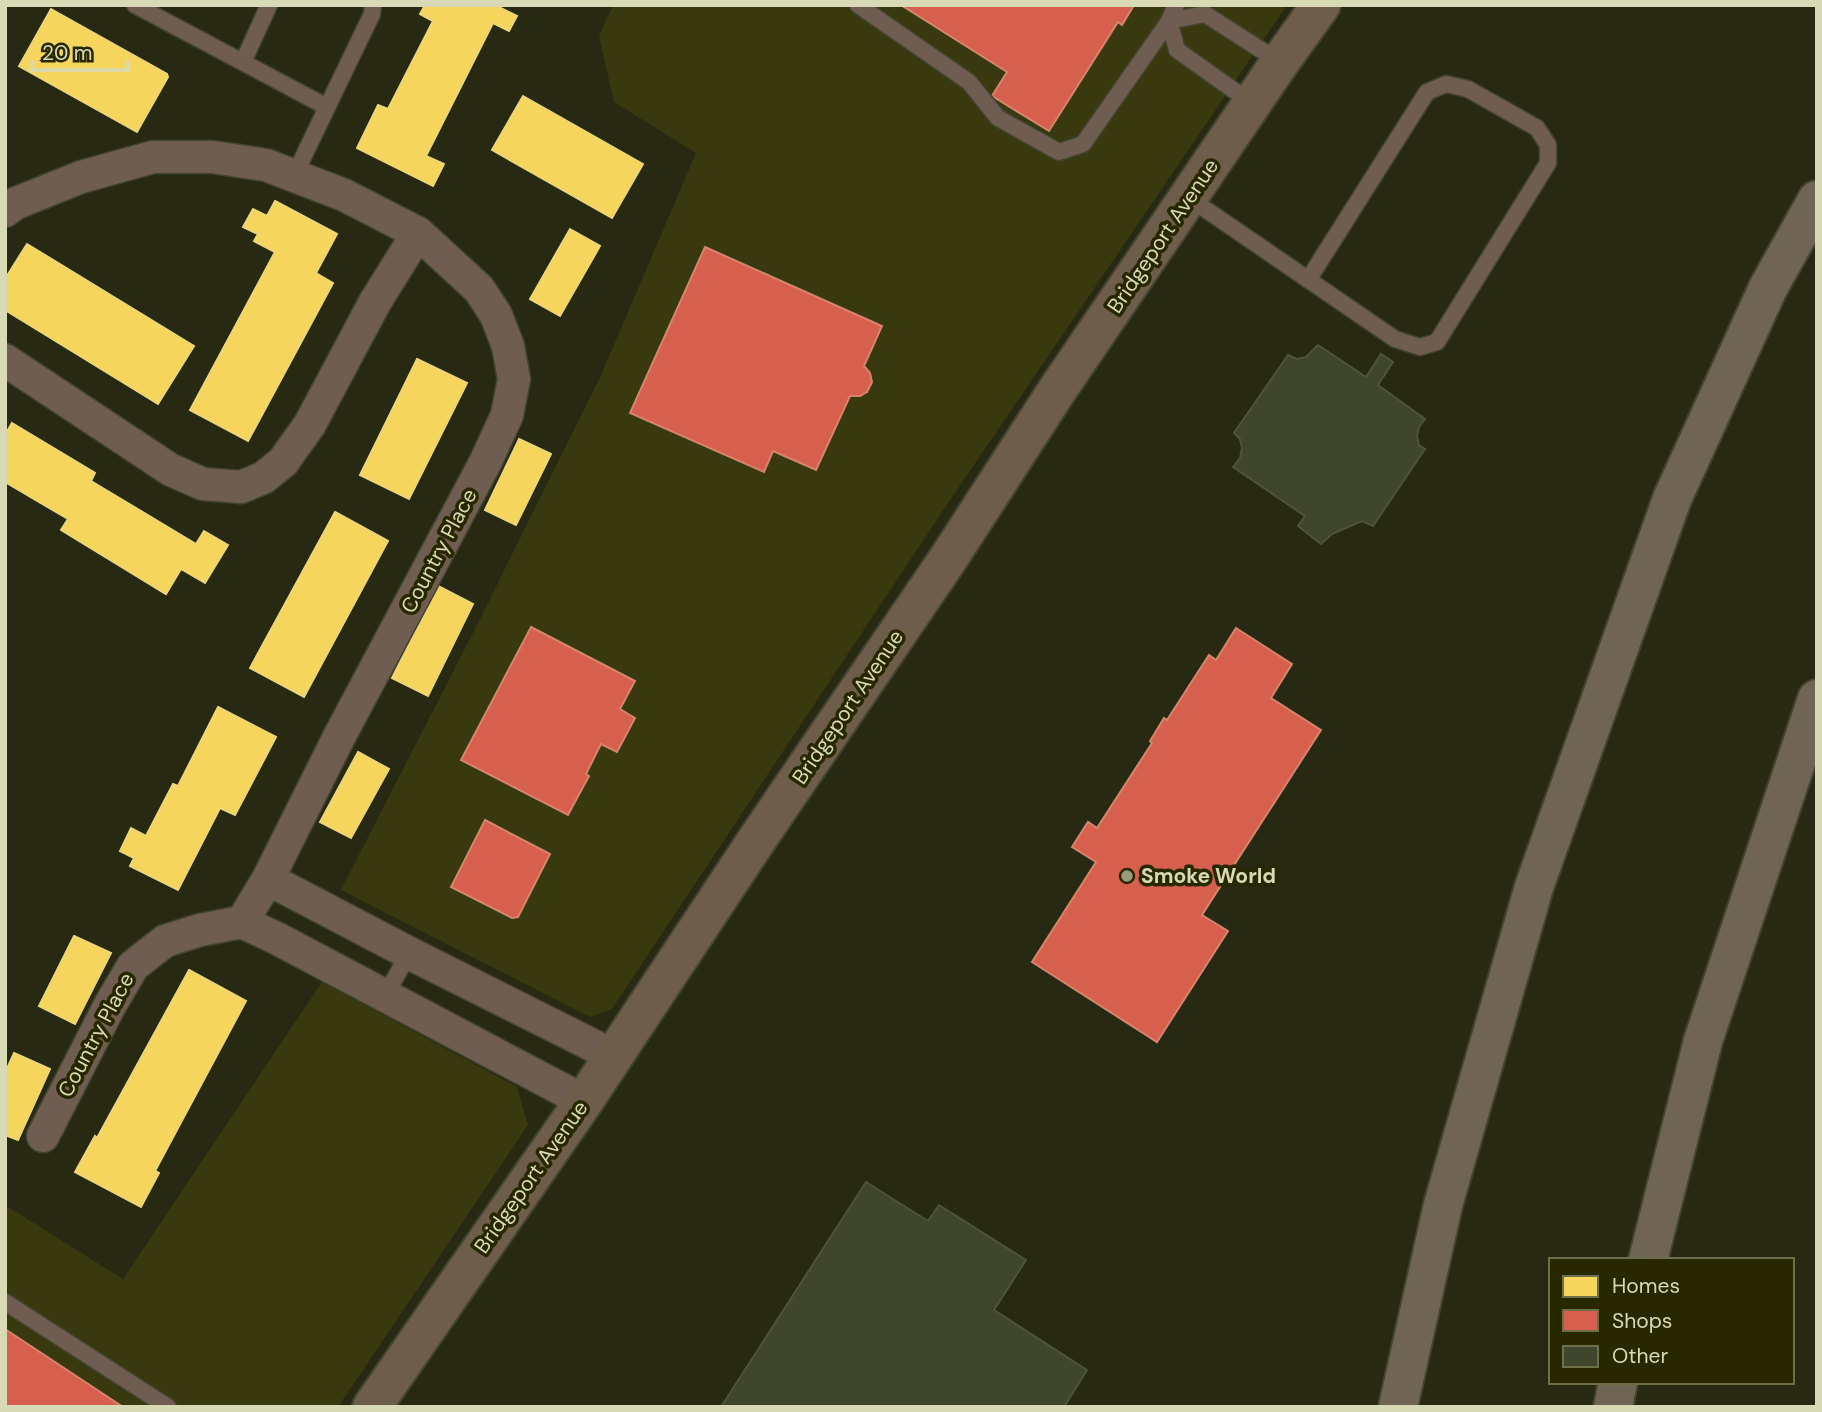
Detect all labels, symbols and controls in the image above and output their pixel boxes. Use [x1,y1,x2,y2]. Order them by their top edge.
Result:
scale bar [32,28,128,72]
text: 20 m [42,39,93,67]
street label: Bridgeport Avenue [1101,153,1225,319]
street label: Country Place [394,484,484,618]
street label: Bridgeport Avenue [786,624,910,790]
place label: Smoke World [1141,862,1276,890]
marker: Smoke World [1119,868,1135,884]
street label: Country Place [51,968,141,1102]
street label: Bridgeport Avenue [468,1095,594,1259]
legend [1549,1258,1794,1384]
text: Homes [1612,1272,1680,1300]
text: Shops [1612,1307,1672,1335]
text: Other [1612,1342,1668,1370]

